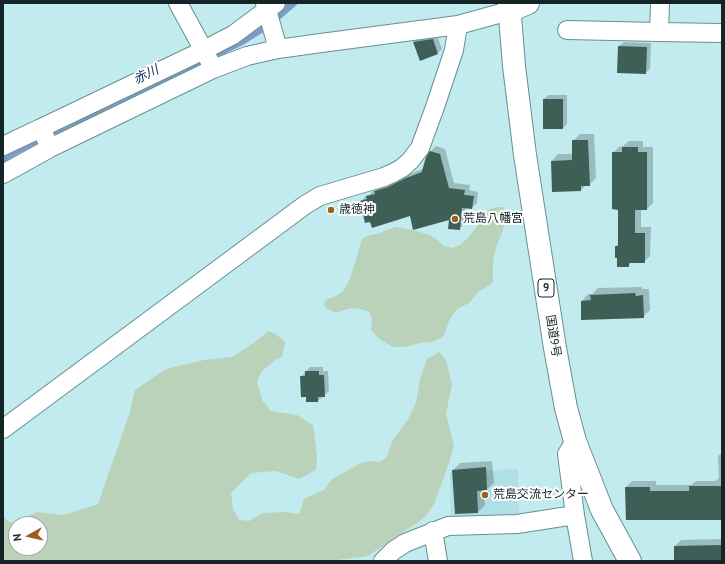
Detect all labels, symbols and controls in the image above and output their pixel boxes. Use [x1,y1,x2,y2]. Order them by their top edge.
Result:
water label: 赤川 [131,62,161,88]
place label: 歳徳神 [339,203,375,217]
marker: 歳徳神 [326,205,336,215]
place label: 荒島八幡宮 [463,212,523,226]
marker: 荒島八幡宮 [450,214,460,224]
road number: 9 [538,279,554,297]
street label: 国道9号 [543,314,563,358]
place label: 荒島交流センター [493,488,589,502]
marker: 荒島交流センター [480,490,490,500]
north arrow [8,516,48,556]
text: N [10,533,25,542]

